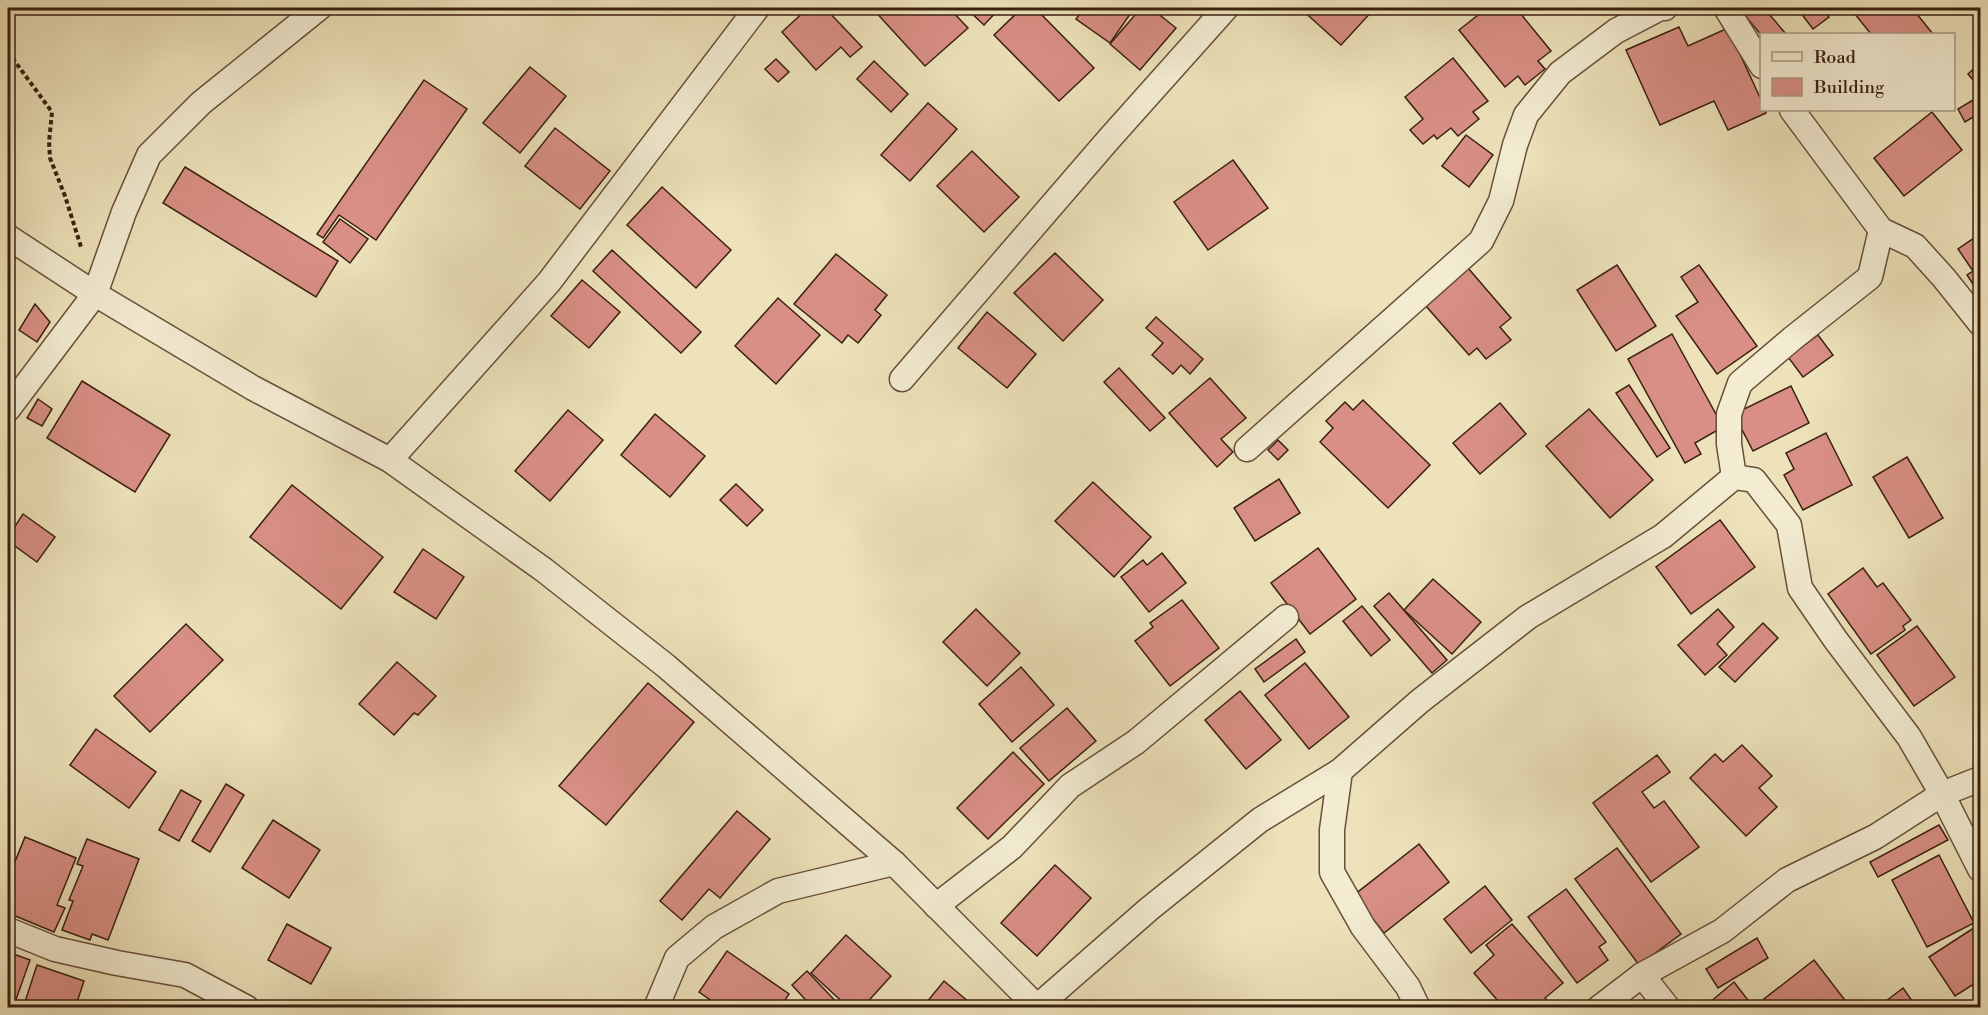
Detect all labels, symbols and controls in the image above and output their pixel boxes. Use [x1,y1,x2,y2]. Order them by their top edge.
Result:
legend [1760,33,1955,111]
text: Road [1814,46,1857,69]
text: Building [1813,76,1885,99]

